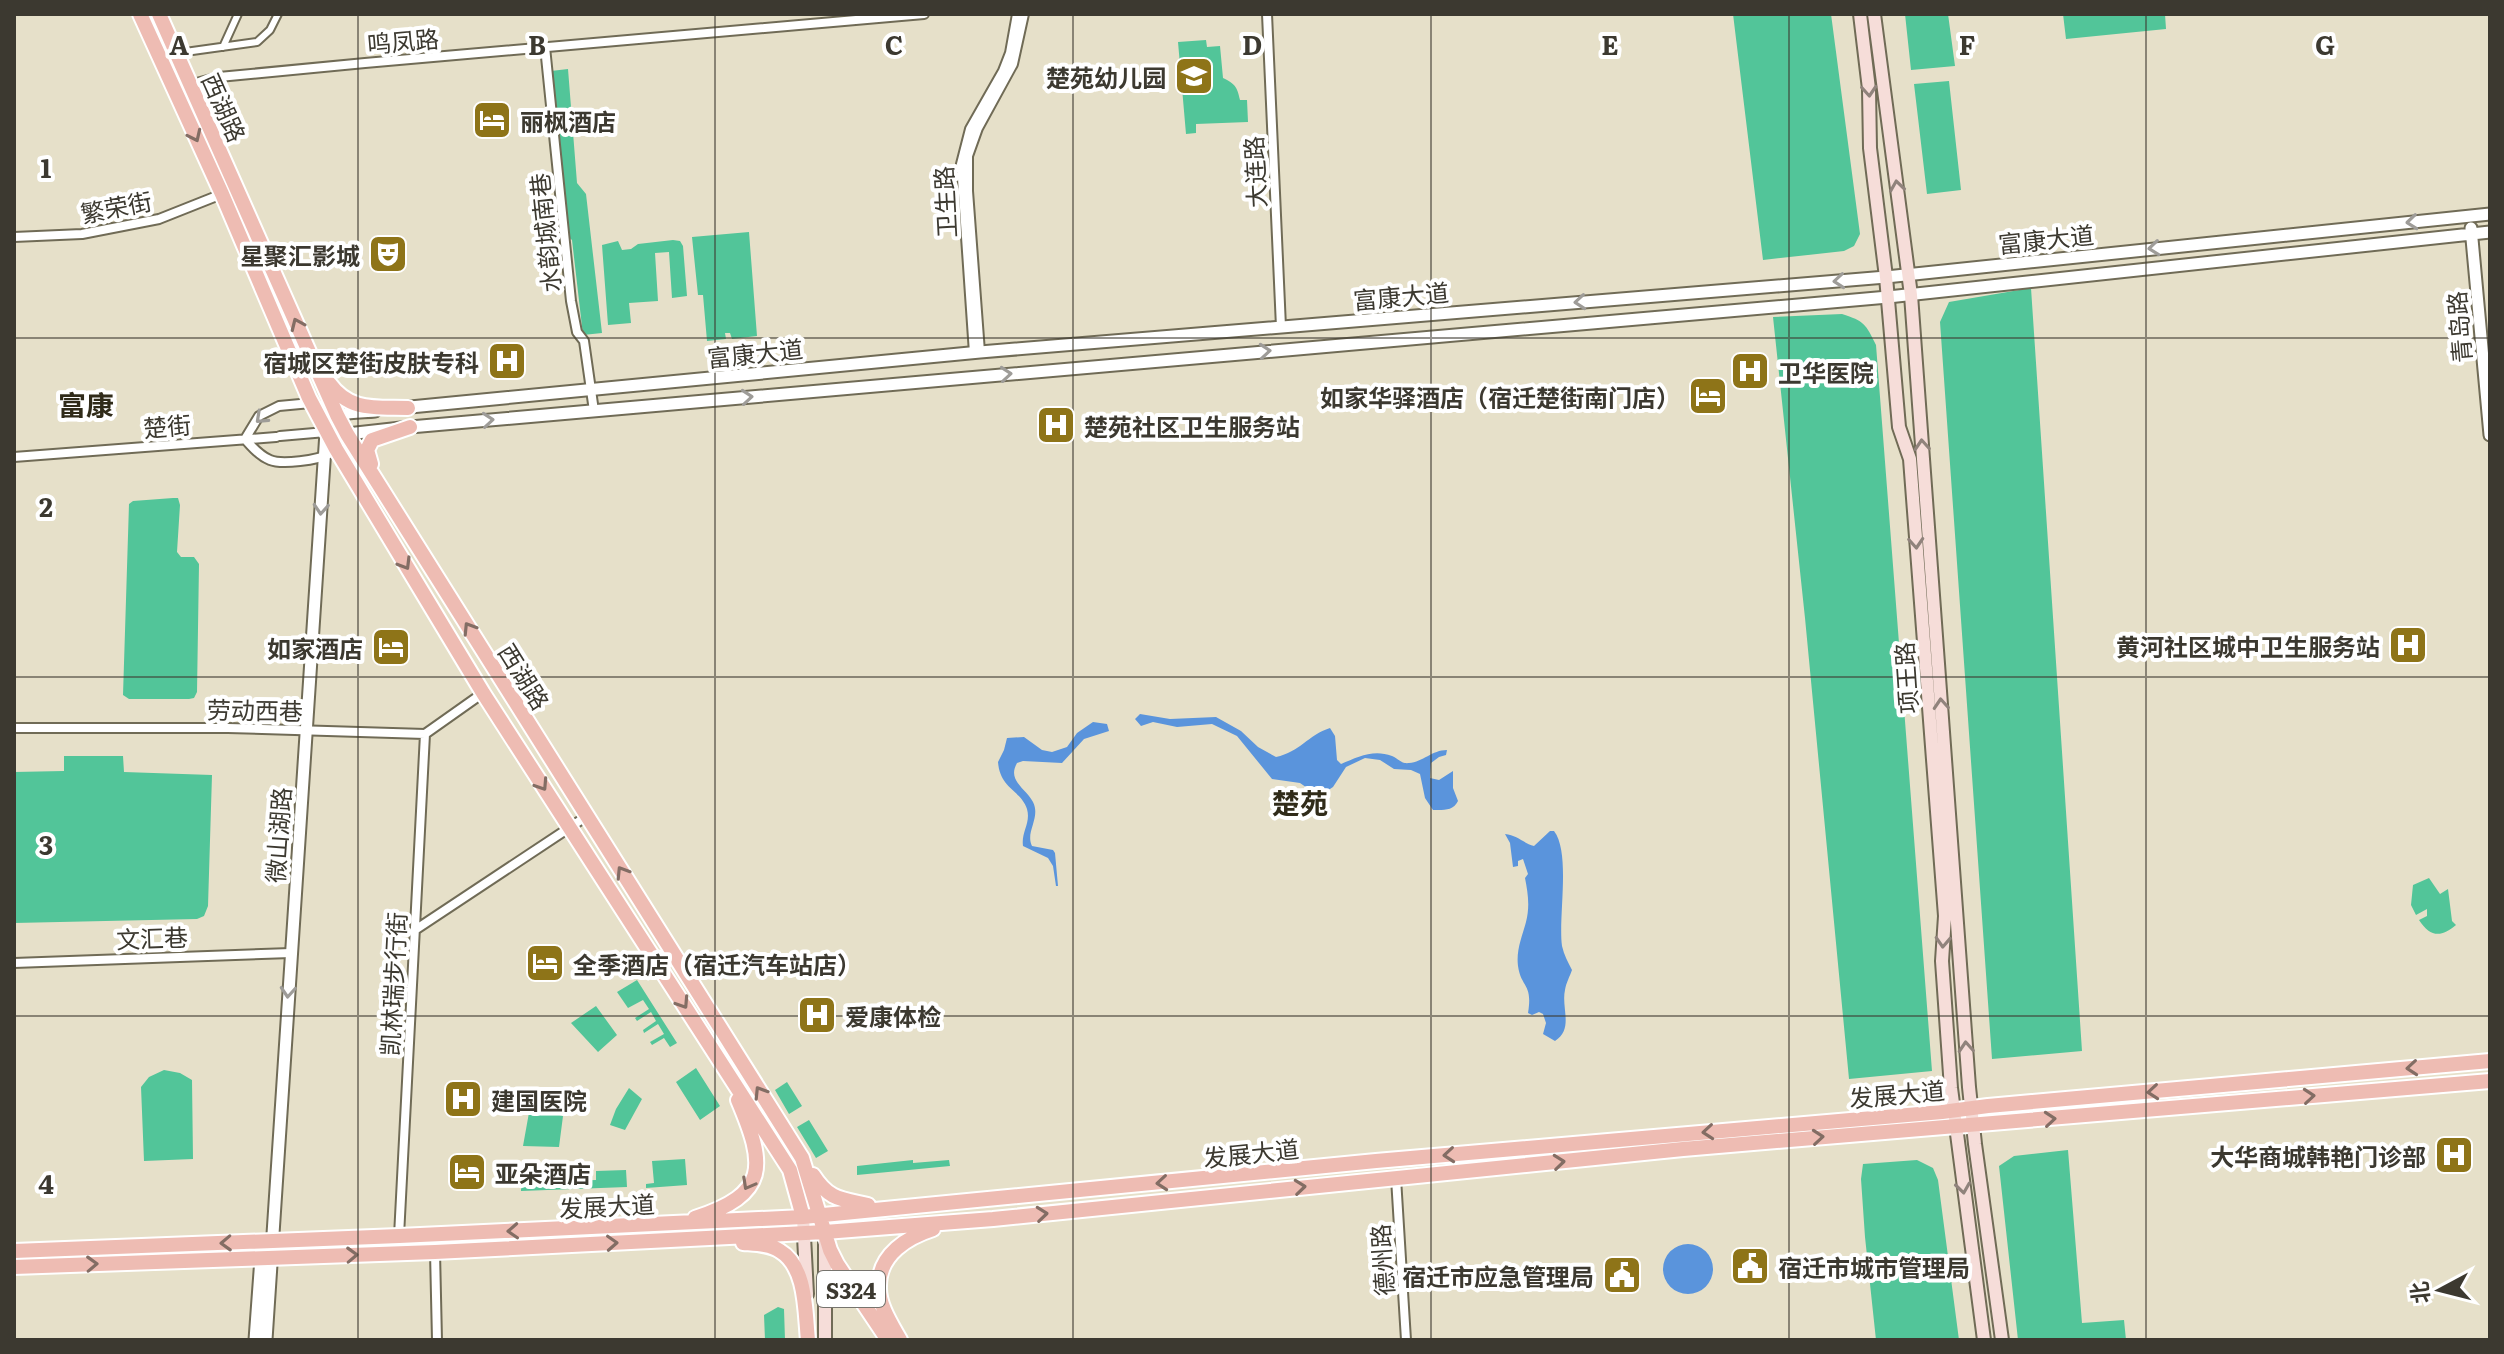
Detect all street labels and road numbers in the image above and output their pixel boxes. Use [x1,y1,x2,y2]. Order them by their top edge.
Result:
street label: 鸣凤路 [366,19,440,61]
street label: 西湖路 [194,67,256,147]
street label: 大连路 [1235,135,1273,209]
street label: 卫生路 [925,165,963,239]
street label: 水韵城南巷 [520,171,568,295]
street label: 繁荣街 [77,182,155,230]
street label: 富康大道 [1996,216,2096,260]
street label: 富康大道 [1352,273,1450,317]
street label: 青岛路 [2437,290,2479,364]
street label: 富康大道 [705,330,805,374]
street label: 楚街 [142,405,192,445]
street label: 西湖路 [491,636,559,716]
street label: 项王路 [1885,641,1925,715]
street label: 劳动西巷 [207,691,303,727]
street label: 微山湖路 [256,786,298,884]
street label: 凯林瑞步行街 [371,911,413,1057]
street label: 文汇巷 [115,918,189,956]
street label: 发展大道 [1848,1071,1946,1115]
street label: 发展大道 [1201,1130,1301,1174]
street label: 发展大道 [558,1185,656,1225]
street label: 德州路 [1361,1223,1401,1297]
road number: S324 [817,1271,885,1307]

